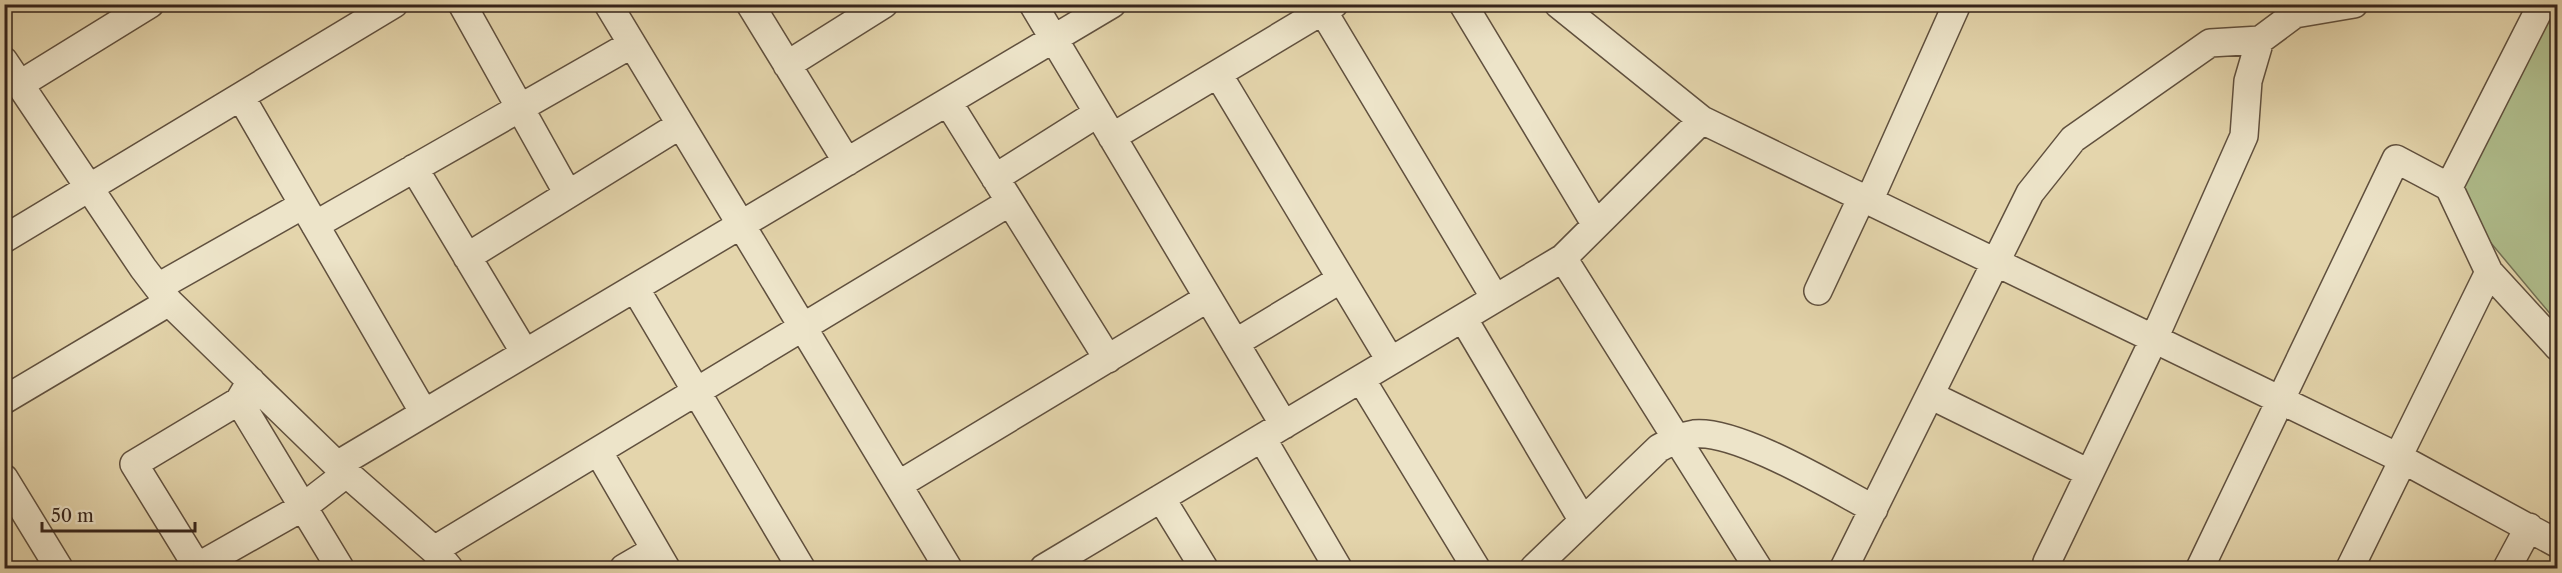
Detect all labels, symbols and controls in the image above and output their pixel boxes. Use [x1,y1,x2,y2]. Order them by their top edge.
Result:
scale bar [42,495,195,533]
text: 50 m [51,505,94,527]

